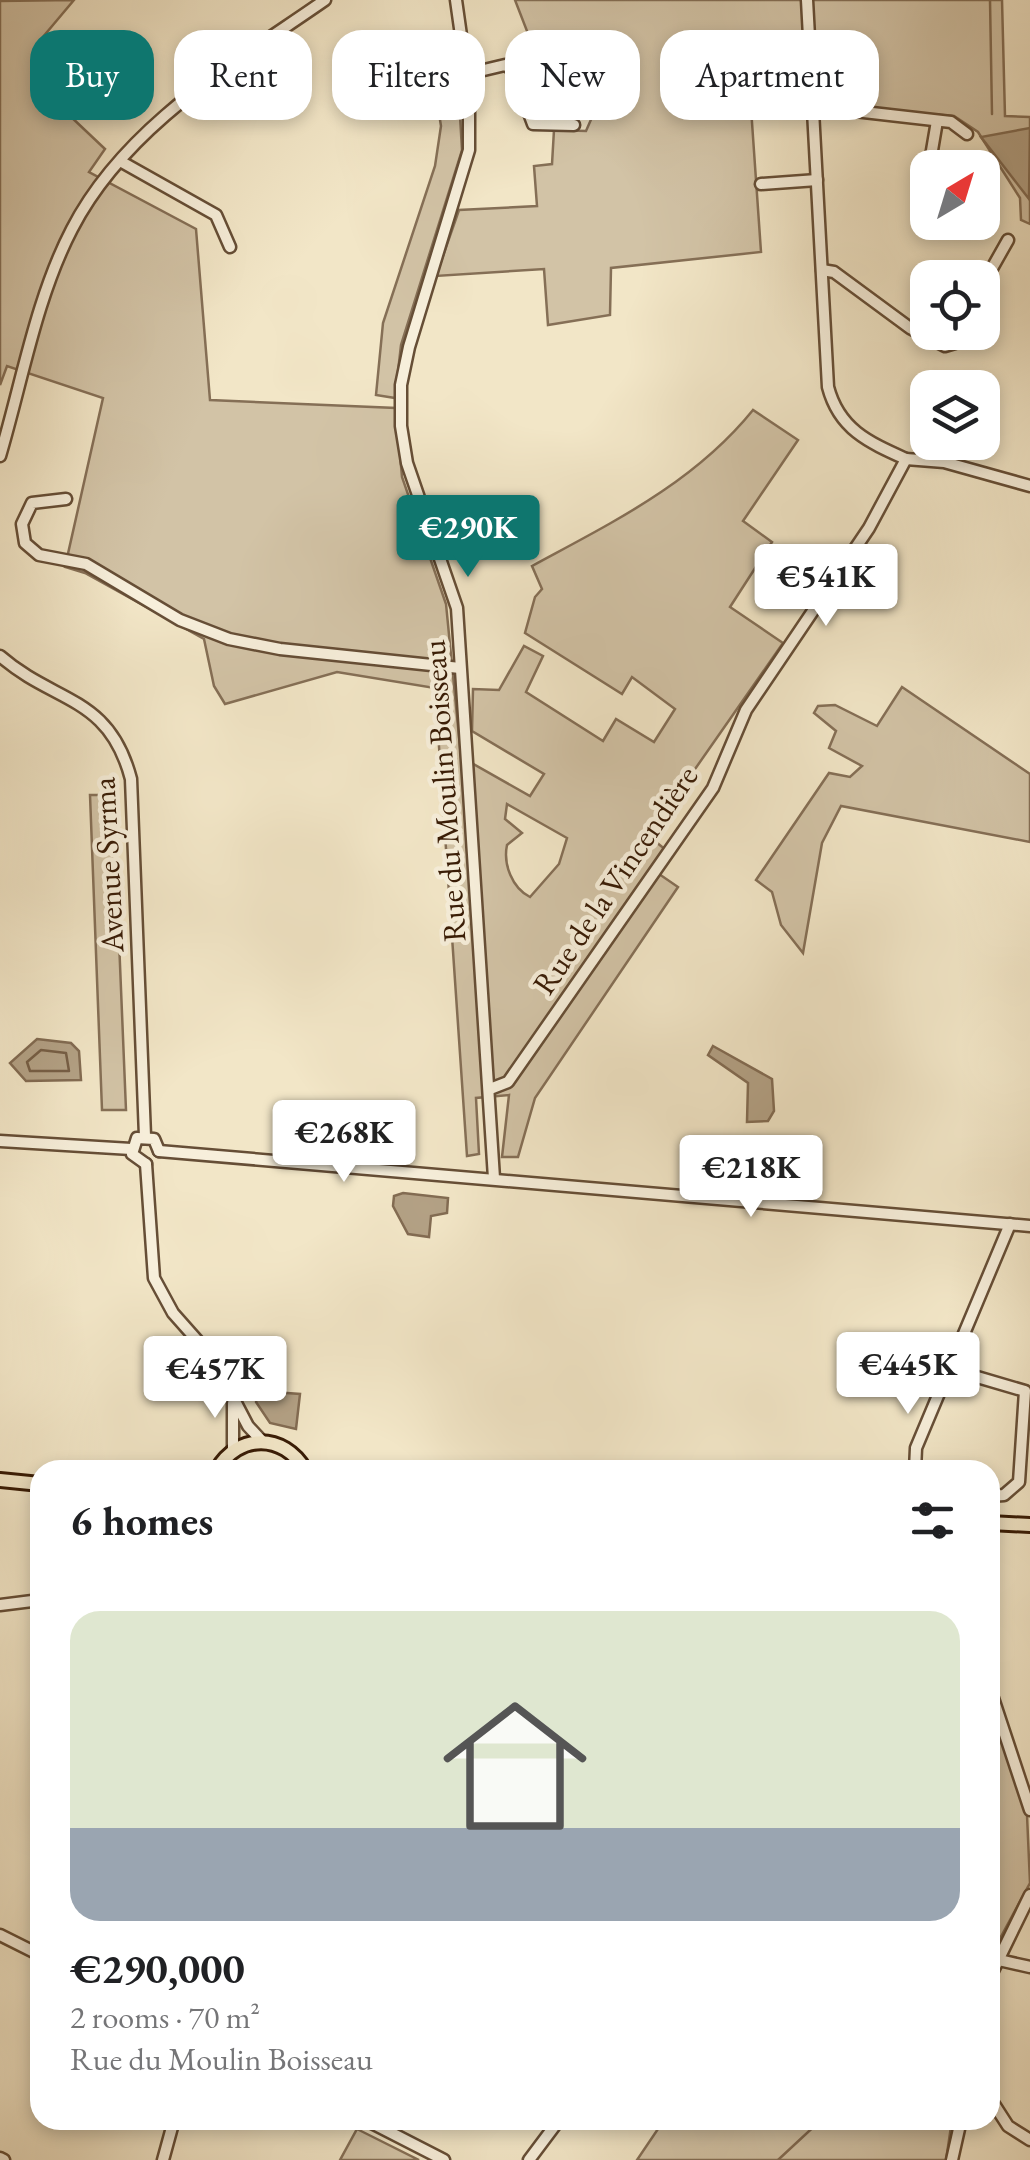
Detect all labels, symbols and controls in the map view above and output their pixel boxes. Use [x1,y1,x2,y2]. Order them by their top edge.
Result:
chip: Buy [30,30,154,120]
chip: Rent [174,30,312,120]
chip: Filters [332,30,485,120]
chip: New [505,30,640,120]
chip: Apartment [660,30,879,120]
north arrow [910,150,1000,240]
map controls [910,150,1000,460]
button: locate [910,260,1000,350]
button: layers [910,370,1000,460]
pin: €290K [398,495,538,580]
text: €290K [419,506,517,548]
pin: €541K [756,544,896,629]
text: €541K [777,555,875,597]
street label: Rue du Moulin Boisseau [412,638,476,944]
street label: Rue de la Vincendière [523,757,707,1003]
street label: Avenue Syrma [82,776,134,955]
pin: €268K [274,1100,414,1185]
text: €268K [295,1111,393,1153]
pin: €218K [681,1135,821,1220]
text: €218K [702,1146,800,1188]
pin: €445K [838,1332,978,1417]
pin: €457K [145,1336,285,1421]
text: €445K [859,1343,957,1385]
text: €457K [166,1347,264,1389]
text: 6 homes [70,1493,213,1548]
icon: filters [905,1493,960,1548]
icon: home [425,1676,605,1856]
text: €290,000 [70,1941,245,1996]
text: 2 rooms · 70 m² [70,1996,260,2038]
text: Rue du Moulin Boisseau [70,2038,373,2080]

